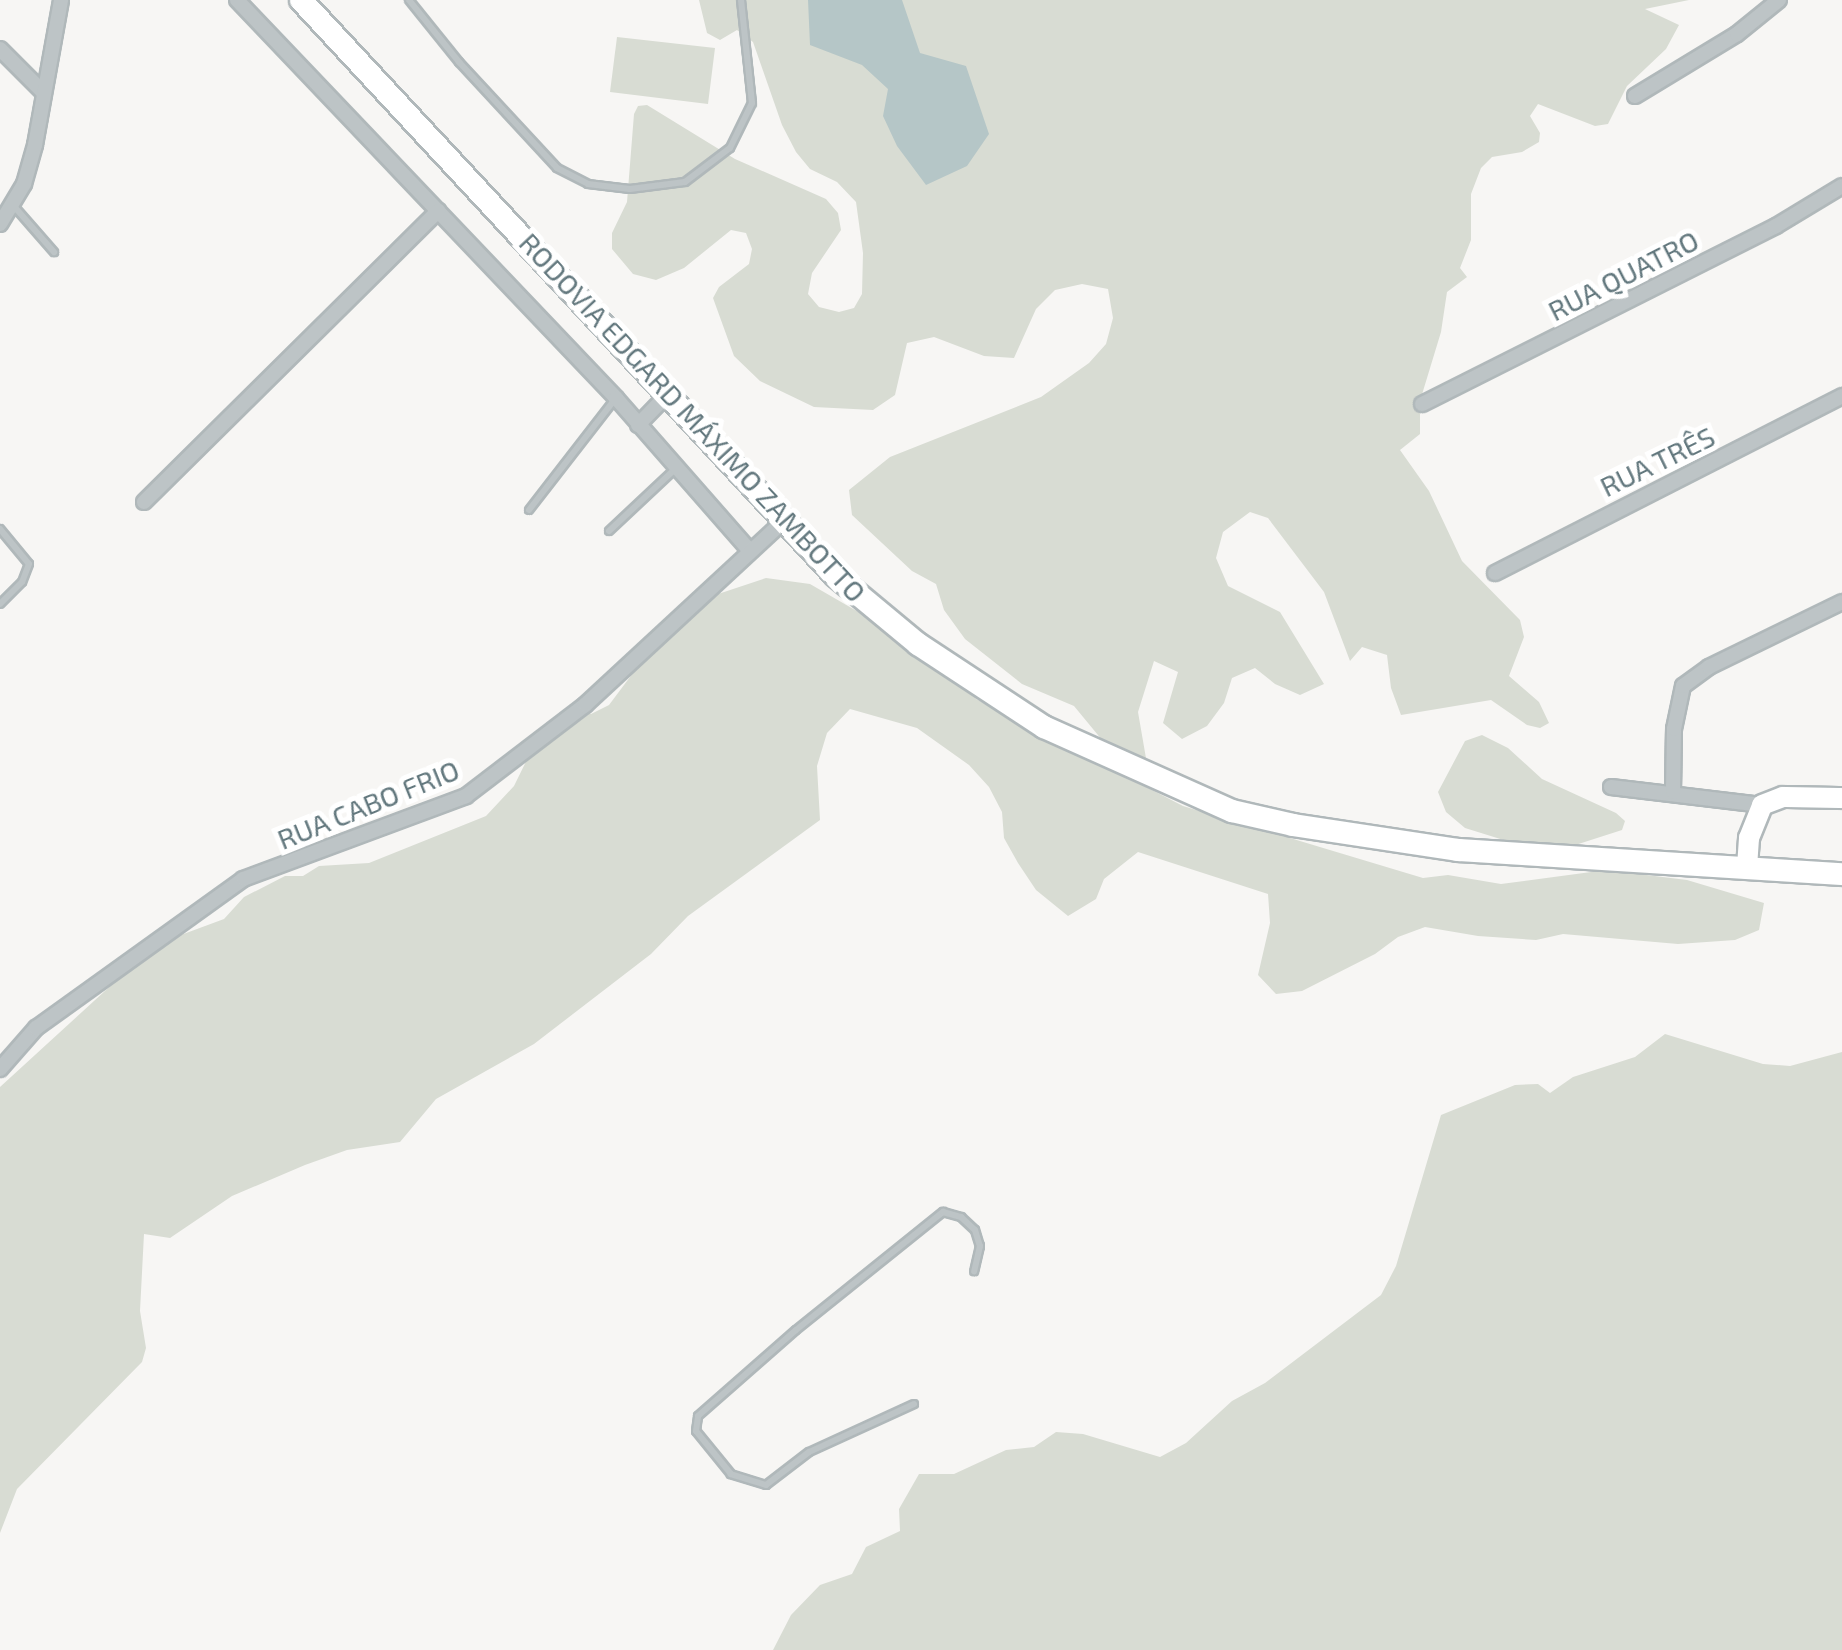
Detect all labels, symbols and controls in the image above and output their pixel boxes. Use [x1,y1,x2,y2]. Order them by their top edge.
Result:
street label: RUA QUATRO [1542,223,1704,327]
street label: RODOVIA EDGARD MÁXIMO ZAMBOTTO [513,225,873,609]
street label: RUA TRÊS [1594,419,1720,503]
street label: RUA CABO FRIO [272,752,464,856]

